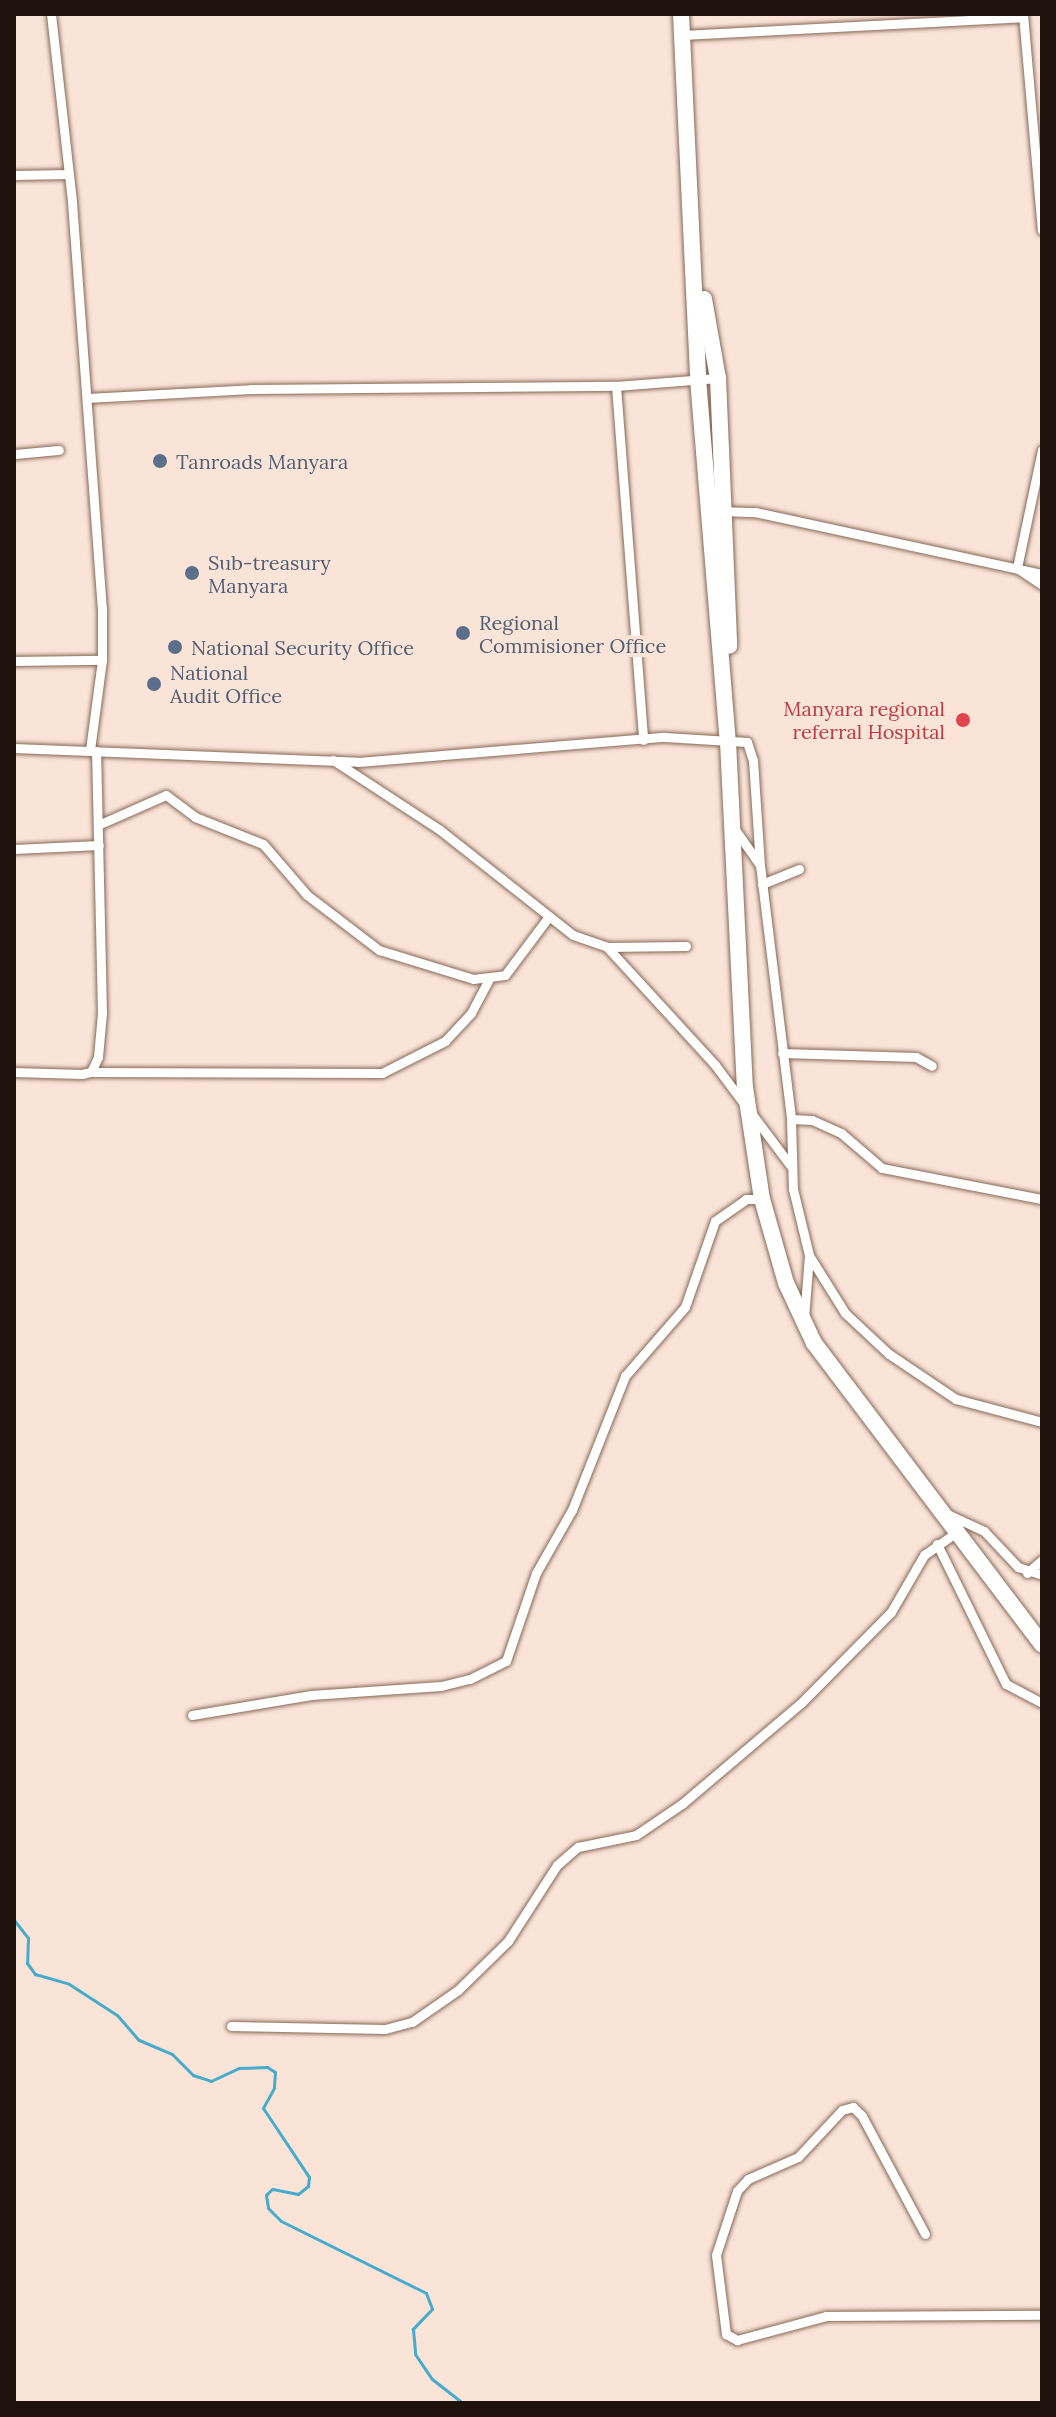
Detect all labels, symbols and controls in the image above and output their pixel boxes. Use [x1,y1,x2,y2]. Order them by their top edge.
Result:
place label: Tanroads Manyara [176,449,348,473]
marker: Tanroads Manyara [151,452,169,470]
place label: Sub-treasury Manyara [208,550,331,597]
marker: Sub-treasury Manyara [183,564,201,582]
place label: Regional Commisioner Office [479,610,666,657]
marker: Regional Commisioner Office [454,624,472,642]
place label: National Security Office [191,635,414,659]
marker: National Security Office [166,638,184,656]
place label: National Audit Office [170,660,282,707]
marker: National Audit Office [145,675,163,693]
place label: Manyara regional referral Hospital [783,696,945,743]
marker: Manyara regional referral Hospital [952,709,974,731]

